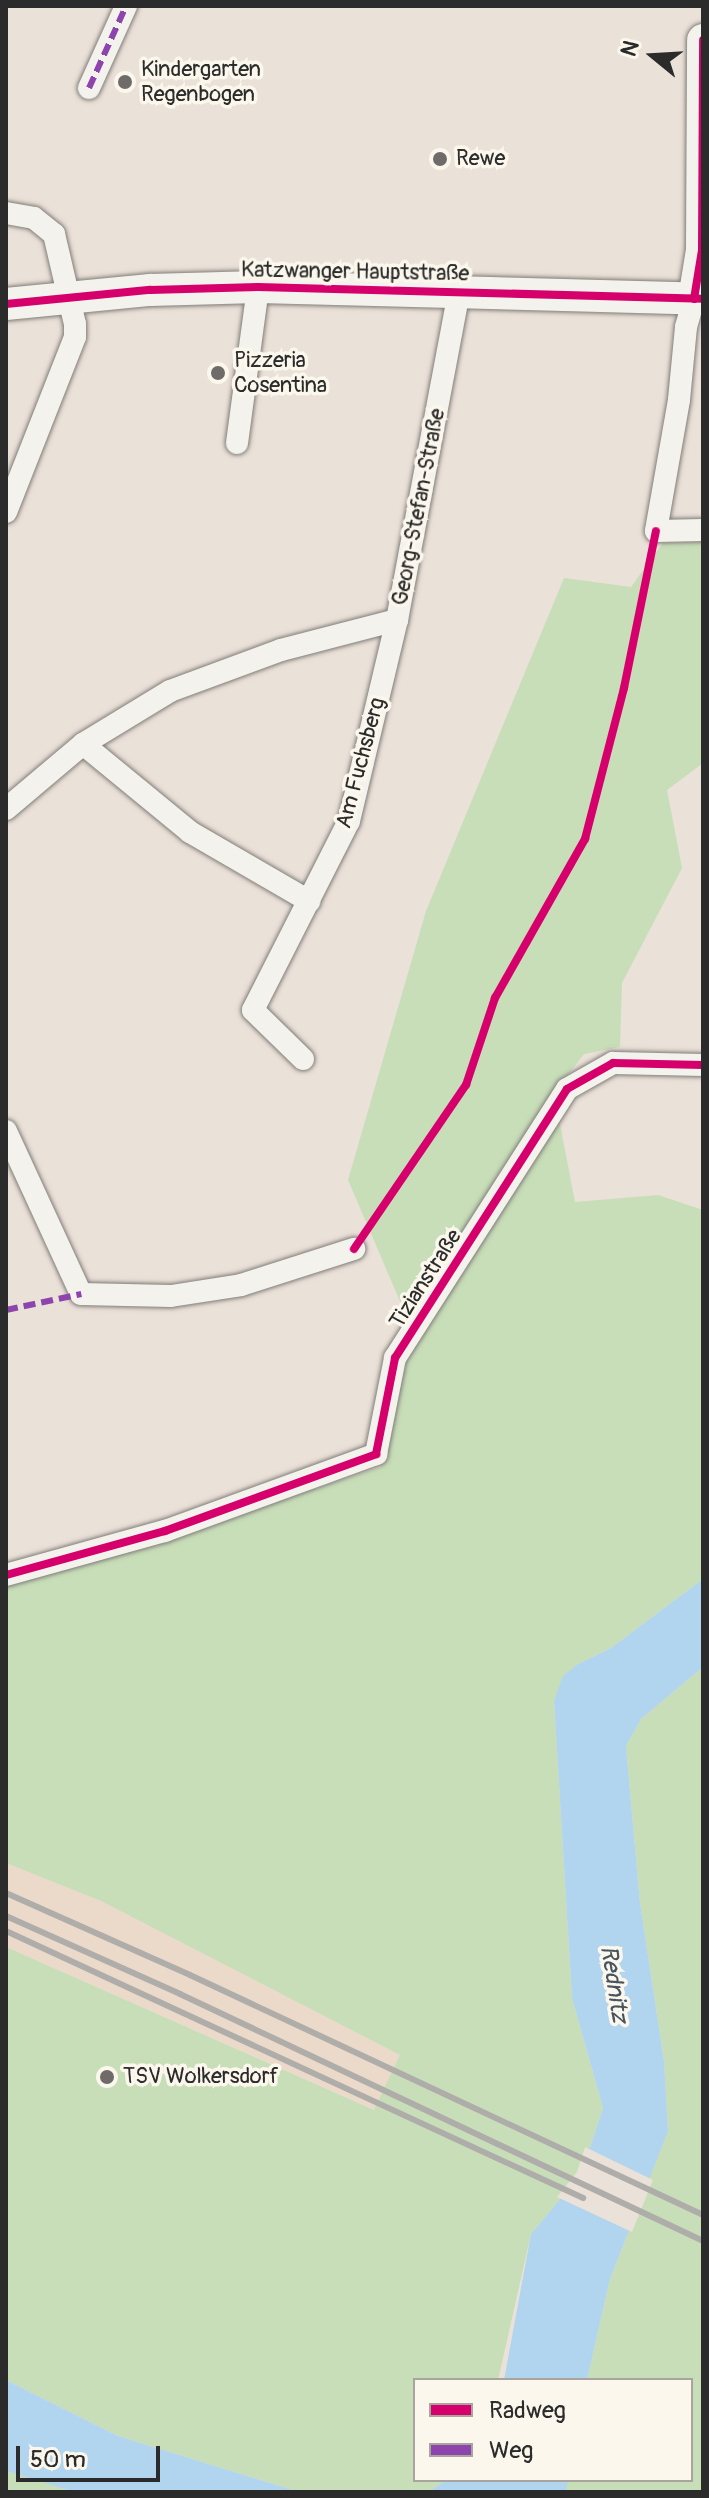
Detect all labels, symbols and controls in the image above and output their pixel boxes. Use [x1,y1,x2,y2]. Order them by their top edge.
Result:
north arrow [613,16,693,96]
text: N [615,37,646,60]
place label: Kindergarten Regenbogen [141,56,261,108]
marker: Kindergarten Regenbogen [116,73,134,91]
place label: Rewe [456,146,505,172]
marker: Rewe [431,150,449,168]
street label: Katzwanger Hauptstraße [241,257,469,287]
place label: Pizzeria Cosentina [234,347,327,398]
marker: Pizzeria Cosentina [209,364,227,382]
street label: Georg-Stefan-Straße [387,406,451,608]
street label: Am Fuchsberg [331,695,391,831]
street label: Tizianstraße [384,1225,468,1333]
water label: Rednitz [594,1943,634,2025]
place label: TSV Wolkersdorf [123,2064,278,2090]
marker: TSV Wolkersdorf [98,2068,116,2086]
legend [413,2378,693,2482]
text: Radweg [489,2396,566,2425]
scale bar [20,2430,164,2480]
text: Weg [489,2436,533,2465]
text: 50 m [30,2445,86,2474]

